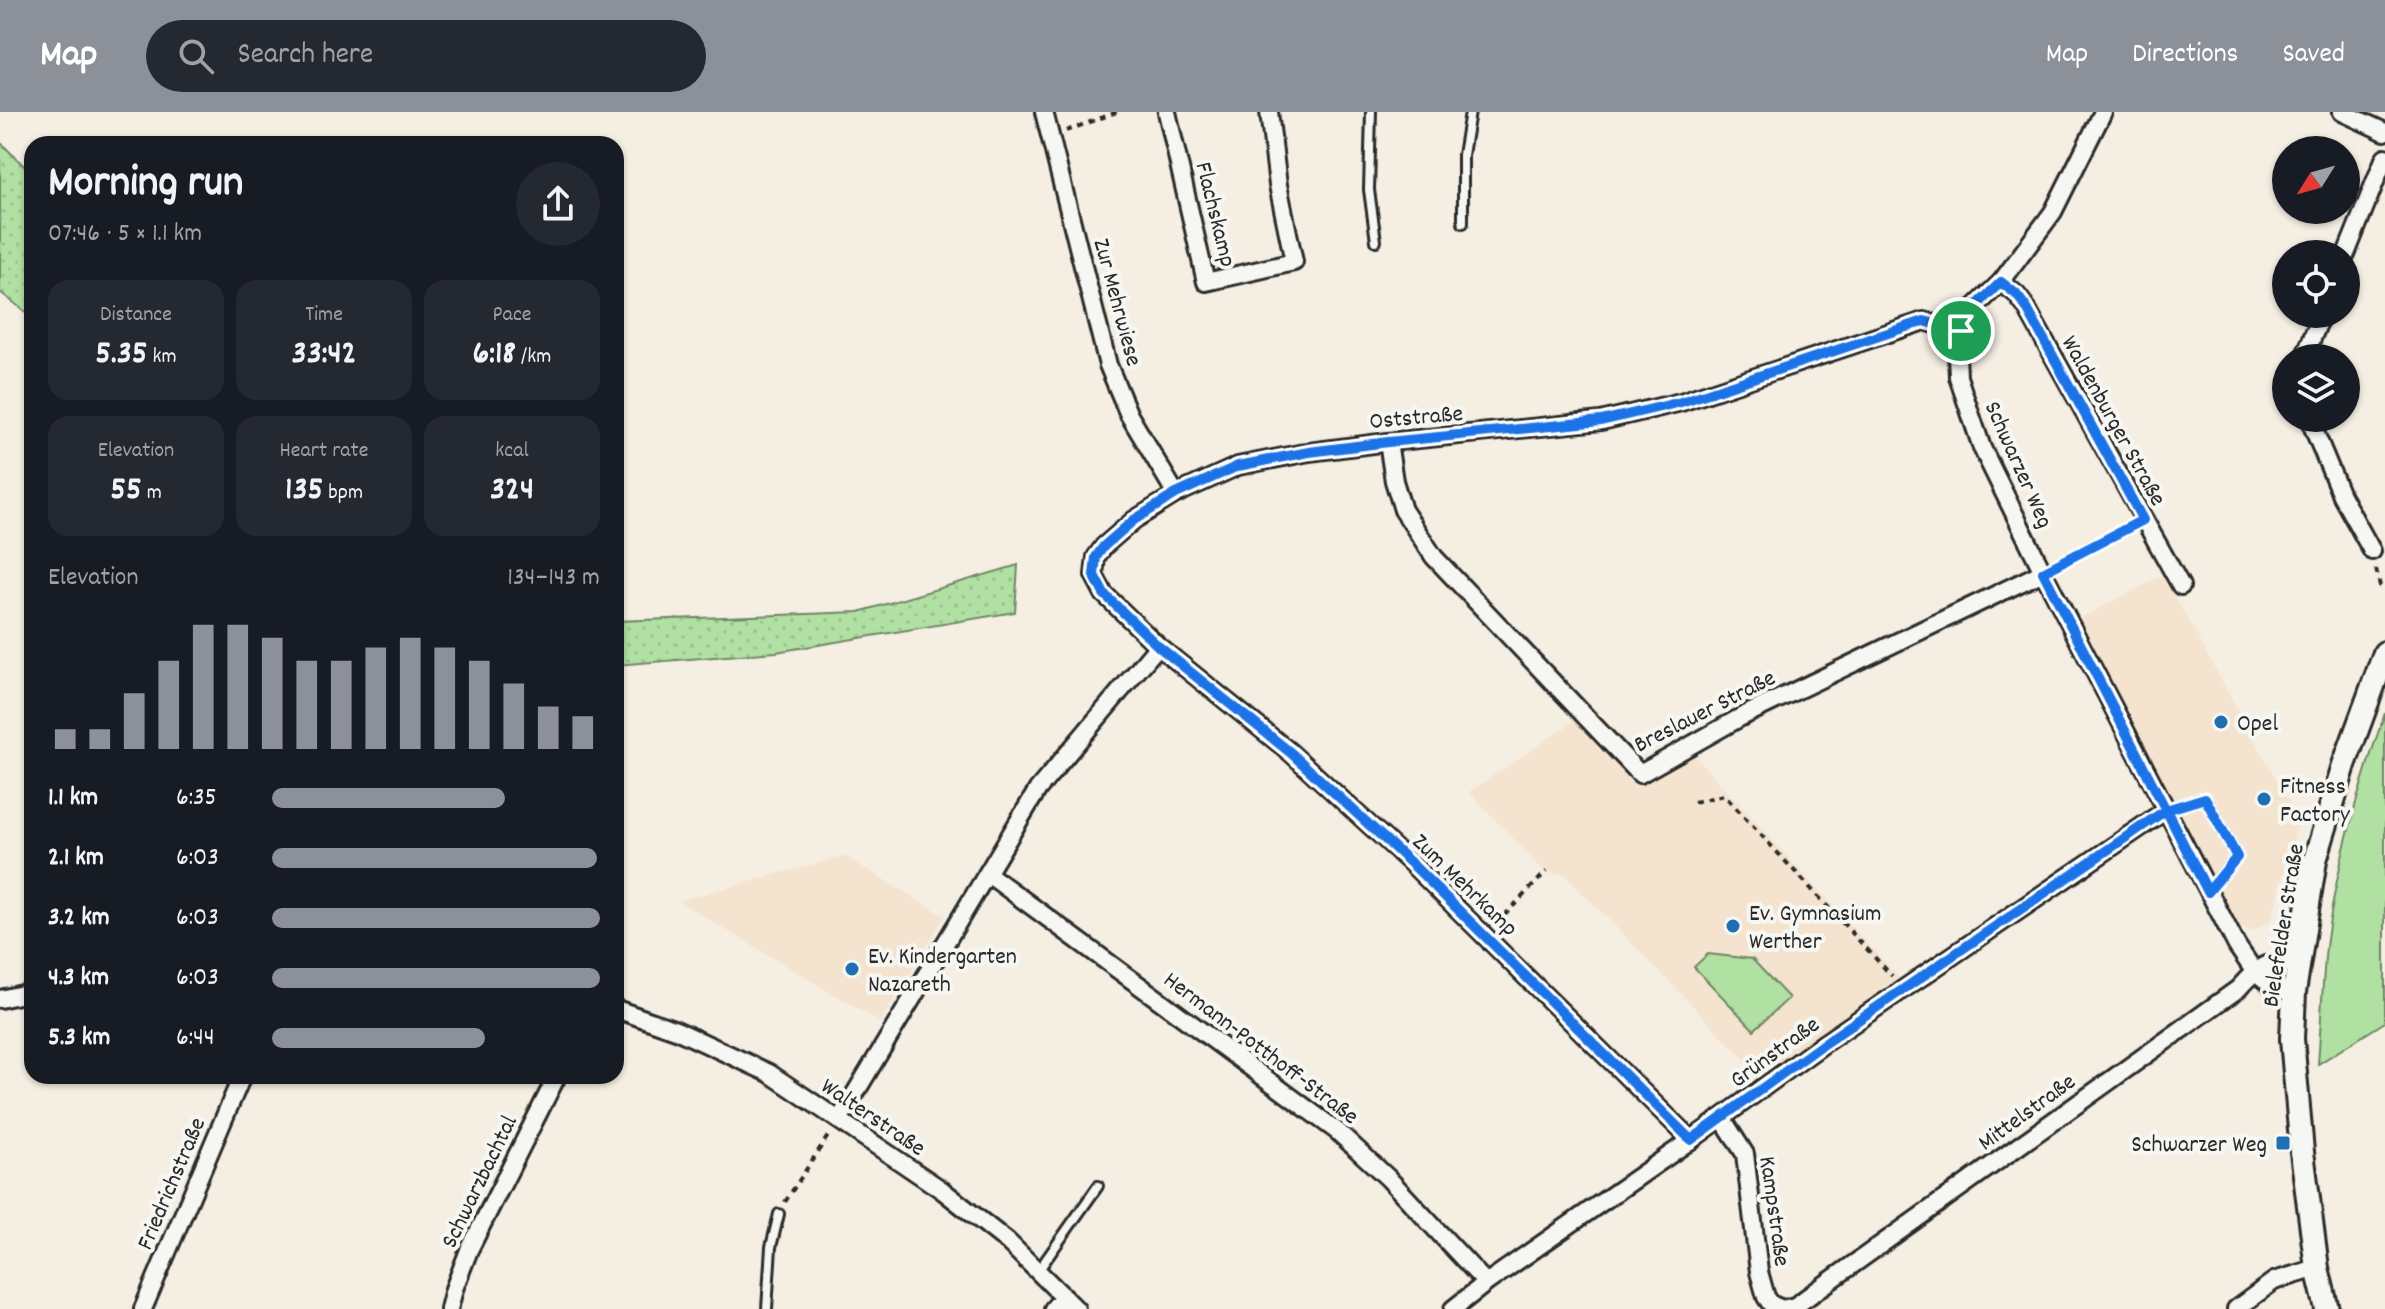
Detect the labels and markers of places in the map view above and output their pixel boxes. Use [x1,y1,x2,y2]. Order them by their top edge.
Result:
pin [1927,297,1995,365]
place label: Opel [2237,708,2278,742]
marker: Opel [2212,713,2230,731]
place label: Fitness Factory [2280,771,2351,833]
marker: Fitness Factory [2255,790,2273,808]
place label: Ev. Gymnasium Werther [1749,898,1881,960]
marker: Ev. Gymnasium Werther [1724,917,1742,935]
place label: Ev. Kindergarten Nazareth [868,941,1017,1003]
marker: Ev. Kindergarten Nazareth [843,960,861,978]
place label: Schwarzer Weg [2131,1129,2267,1163]
marker: Schwarzer Weg [2274,1134,2292,1152]

